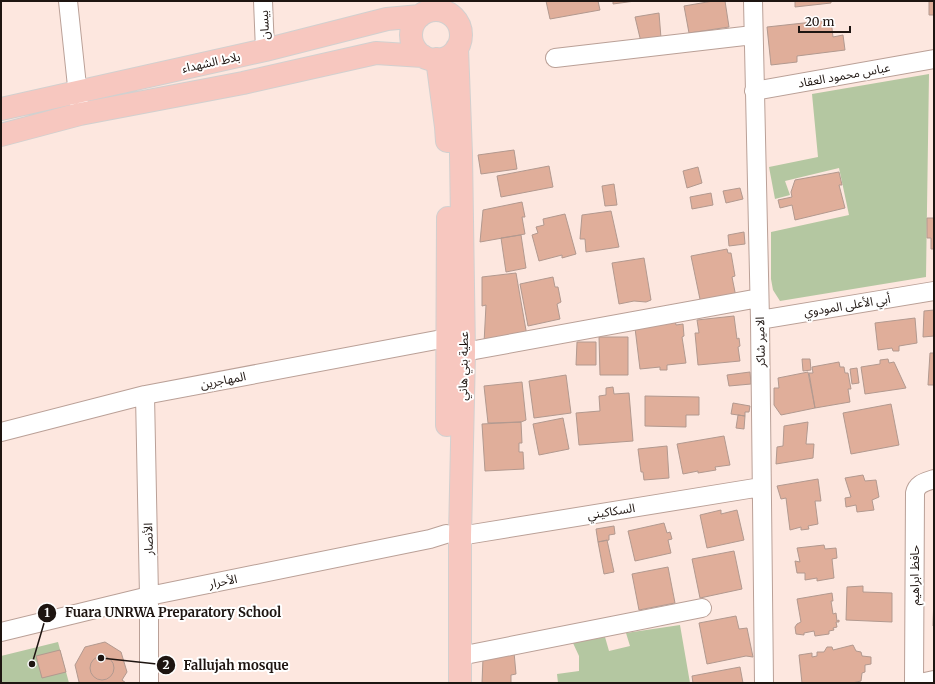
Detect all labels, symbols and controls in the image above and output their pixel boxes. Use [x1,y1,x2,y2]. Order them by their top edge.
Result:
scale bar [799,8,850,34]
street label: بيسان [256,10,272,40]
text: 20 m [805,14,834,29]
street label: بلاط الشهداء [181,49,241,76]
street label: عباس محمود العقاد [797,59,891,91]
street label: أبي الأعلى المودوي [803,291,892,322]
street label: الامير شاكر [752,316,768,369]
street label: عطية بني هاني [455,331,474,401]
street label: المهاجرين [199,368,247,392]
street label: السكاكيني [586,500,637,525]
street label: الأنصار [140,523,156,556]
street label: حافظ ابراهيم [907,545,924,605]
street label: الأحرار [207,571,239,591]
callout: Fuara UNRWA Preparatory School [37,600,289,625]
text: Fuara UNRWA Preparatory School [65,604,281,621]
text: 1 [44,605,50,620]
callout: Fallujah mosque [156,653,297,678]
text: 2 [162,657,170,672]
text: Fallujah mosque [183,657,289,674]

